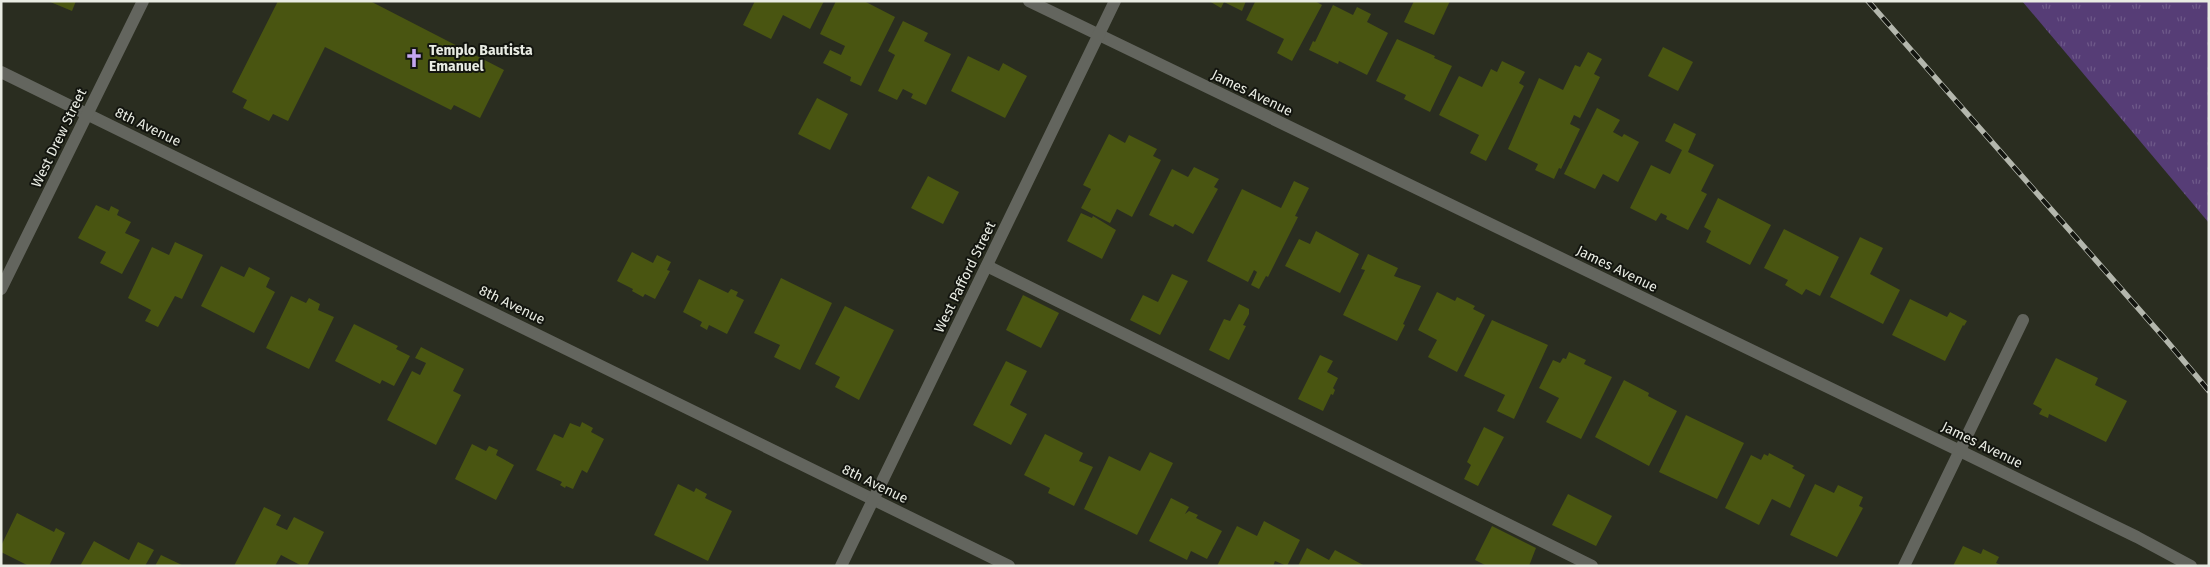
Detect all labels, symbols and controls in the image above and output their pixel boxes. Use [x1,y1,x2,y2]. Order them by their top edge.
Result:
place label: Templo Bautista Emanuel [429,42,533,75]
church icon: Templo Bautista Emanuel [403,47,425,69]
street label: James Avenue [1209,66,1295,120]
street label: West Drew Street [28,85,91,190]
street label: 8th Avenue [112,104,184,150]
street label: West Pafford Street [931,218,1000,335]
street label: James Avenue [1574,242,1660,296]
street label: 8th Avenue [476,282,548,328]
street label: James Avenue [1939,418,2025,472]
street label: 8th Avenue [839,461,911,507]

